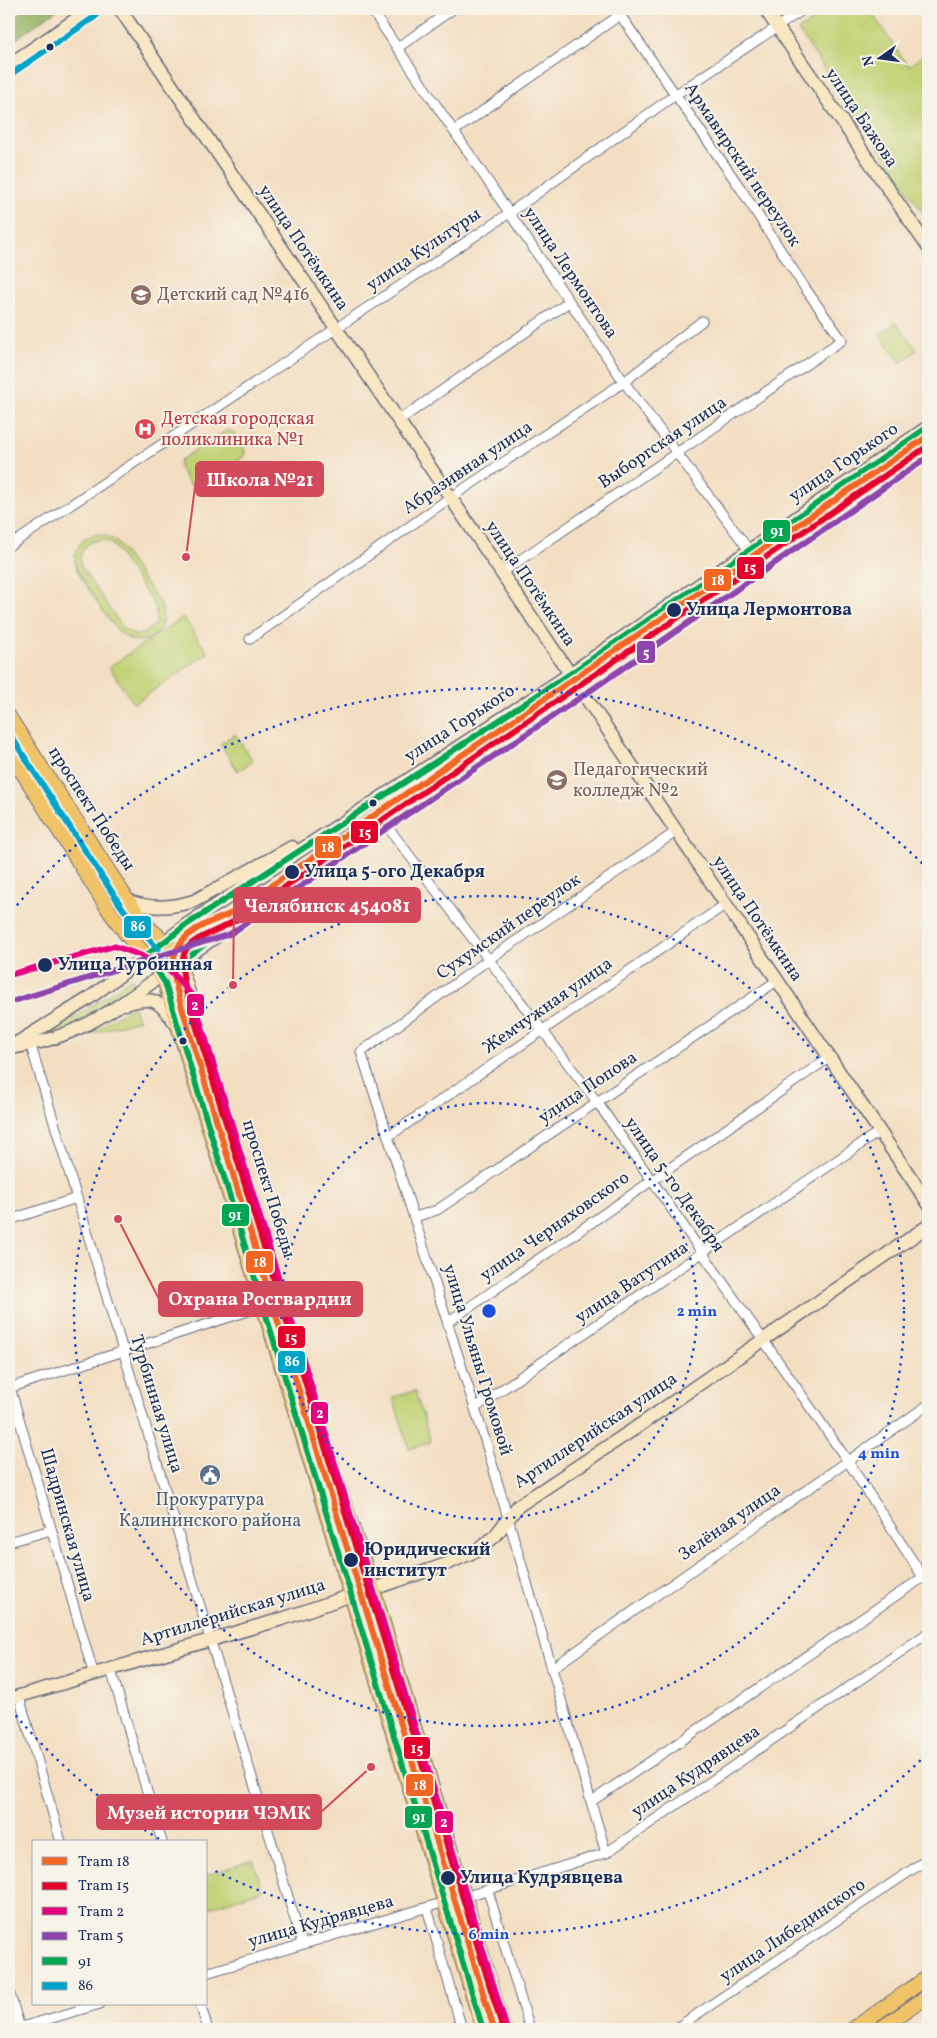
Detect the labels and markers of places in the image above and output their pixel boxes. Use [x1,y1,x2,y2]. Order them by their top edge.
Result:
unlabelled marker [45,42,55,52]
school or university icon: Детский сад №416 [129,283,153,307]
place label: Детский сад №416 [157,283,309,308]
place label: Детская городская поликлиника №1 [161,407,314,453]
hospital icon: Детская городская поликлиника №1 [133,417,157,441]
callout: Школа №21 [196,462,323,496]
place label: Улица Лермонтова [686,598,852,623]
marker: Улица Лермонтова [665,601,683,619]
place label: Педагогический колледж №2 [573,758,708,804]
school or university icon: Педагогический колледж №2 [545,768,569,792]
unlabelled marker [368,798,378,808]
place label: Улица 5-ого Декабря [304,860,485,885]
marker: Улица 5-ого Декабря [283,863,301,881]
callout: Челябинск 454081 [234,888,420,922]
place label: Улица Турбинная [58,953,213,978]
marker: Улица Турбинная [36,956,54,974]
unlabelled marker [178,1036,188,1046]
callout: Охрана Росгвардии [159,1282,362,1316]
centre of rings [480,1302,498,1320]
public building icon: Прокуратура Калининского района [198,1463,222,1487]
place label: Прокуратура Калининского района [119,1488,301,1534]
place label: Юридический институт [364,1538,490,1584]
marker: Юридический институт [342,1551,360,1569]
callout: Музей истории ЧЭМК [97,1795,321,1829]
place label: Улица Кудрявцева [460,1866,623,1891]
marker: Улица Кудрявцева [439,1869,457,1887]

